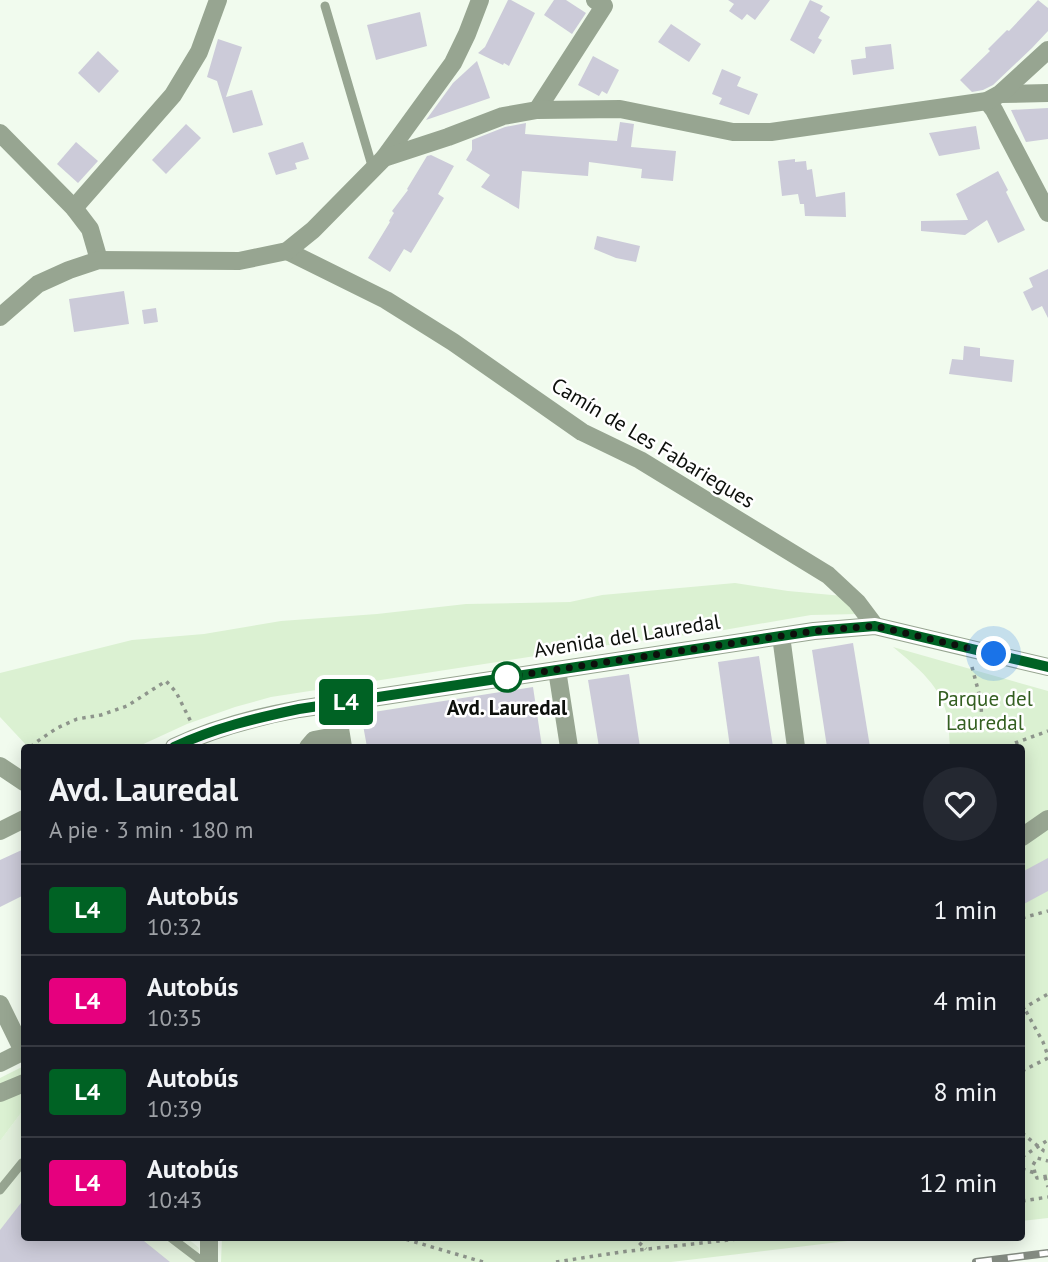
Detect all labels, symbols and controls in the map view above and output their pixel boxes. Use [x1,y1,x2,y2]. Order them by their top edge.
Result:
street label: Camín de Les Fabariegues [547,371,760,514]
street label: Avenida del Lauredal [532,607,722,664]
your location [976,636,1011,671]
marker: Avd. Lauredal [492,662,522,692]
line badge: L4 [314,679,378,725]
park label: Parque del Lauredal [937,685,1033,736]
text: L4 [333,686,359,717]
place label: Avd. Lauredal [447,694,568,721]
text: Avd. Lauredal [49,767,238,810]
button: heart [923,767,997,841]
text: A pie · 3 min · 180 m [49,815,253,844]
text: Autobús [147,879,239,912]
text: 1 min [934,893,997,926]
text: L4 [75,894,100,925]
text: 10:32 [147,912,202,941]
text: Autobús [147,970,239,1003]
text: 4 min [934,984,997,1017]
text: L4 [75,985,100,1016]
text: 10:35 [147,1003,202,1032]
text: Autobús [147,1061,239,1094]
text: 8 min [934,1075,997,1108]
text: L4 [75,1076,100,1107]
text: 10:39 [147,1094,202,1123]
text: Autobús [147,1152,239,1185]
text: 12 min [919,1166,997,1199]
text: L4 [75,1167,100,1198]
text: 10:43 [147,1185,202,1214]

